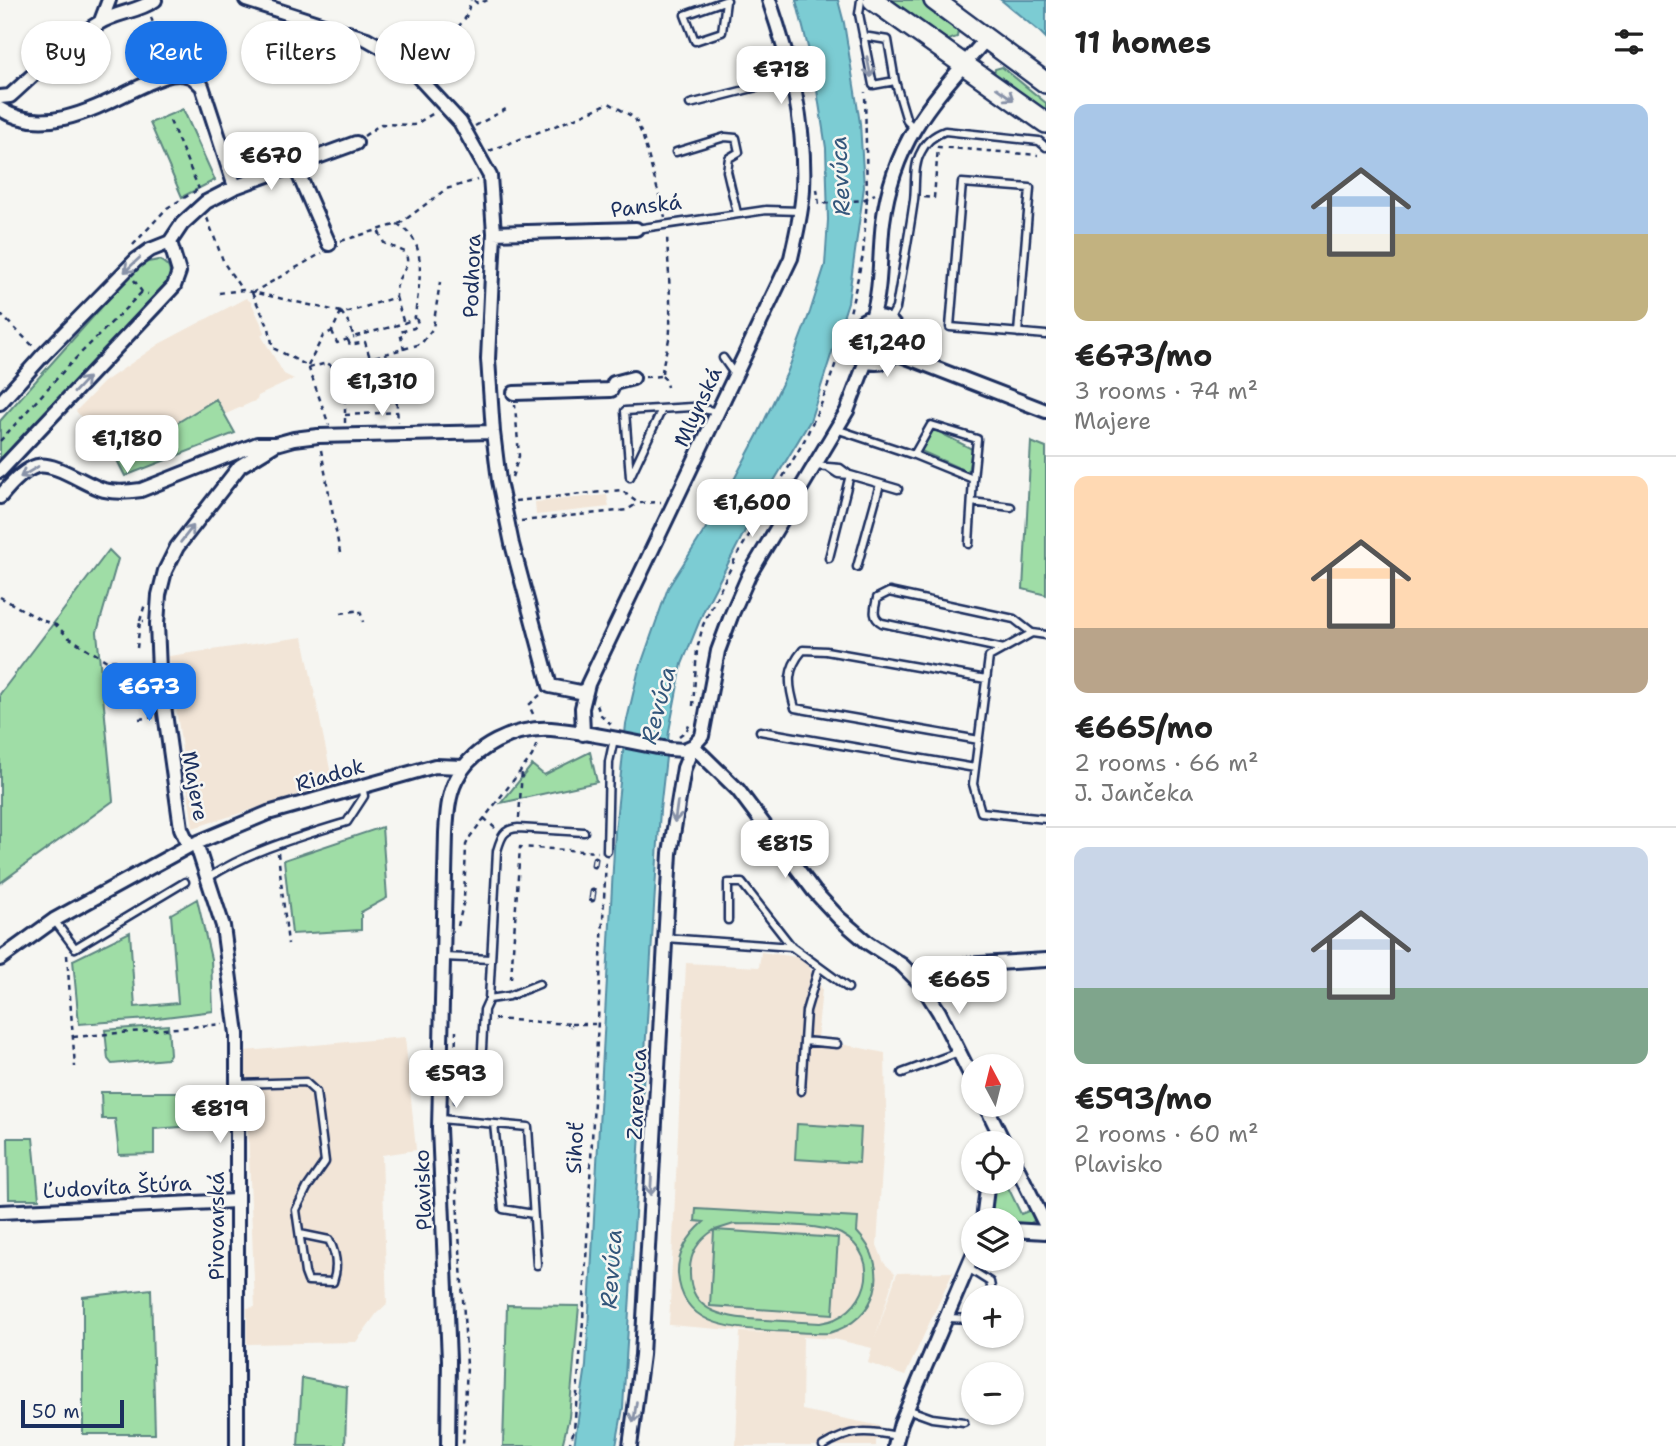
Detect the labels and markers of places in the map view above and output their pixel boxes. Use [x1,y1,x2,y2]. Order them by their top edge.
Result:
pin: €718 [740,46,822,106]
pin: €670 [230,132,312,192]
pin: €1,240 [830,320,944,379]
pin: €1,310 [325,358,439,418]
pin: €1,180 [70,416,184,475]
pin: €1,600 [695,480,809,539]
pin: €673 [108,664,190,723]
pin: €815 [744,820,826,880]
pin: €665 [918,956,1000,1016]
pin: €593 [415,1050,497,1110]
pin: €819 [179,1086,261,1145]

